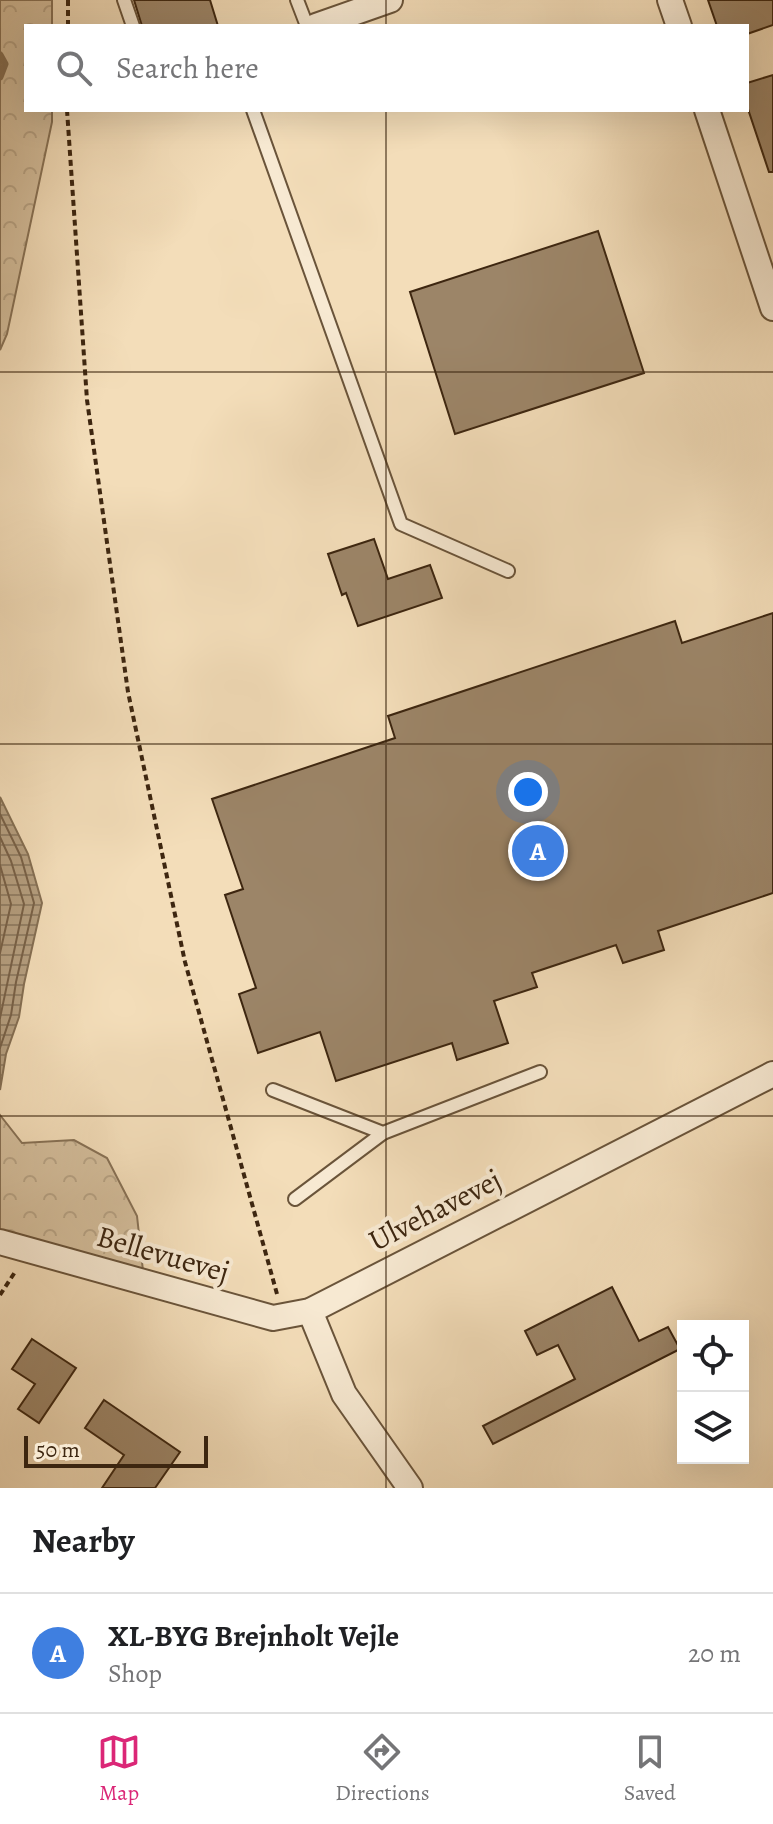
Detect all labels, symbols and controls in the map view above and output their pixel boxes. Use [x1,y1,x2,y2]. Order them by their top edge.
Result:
search box [24,24,749,112]
icon: search [52,46,96,90]
text: Search here [116,48,259,88]
your location [508,772,548,812]
pin: A [512,821,564,881]
street label: Ulvehavevej [362,1160,508,1260]
street label: Bellevuevej [92,1216,234,1292]
map controls [677,1320,749,1464]
button: locate [677,1320,749,1392]
button: layers [677,1392,749,1464]
scale bar [24,1432,208,1468]
text: 50 m [36,1435,80,1465]
text: Nearby [32,1517,135,1564]
text: XL-BYG Brejnholt Vejle [108,1616,399,1656]
text: A [50,1636,66,1671]
text: 20 m [688,1636,741,1671]
text: Shop [108,1656,162,1691]
tab: Map [97,1730,141,1808]
tab: Directions [335,1730,430,1808]
tab: Saved [624,1730,676,1808]

